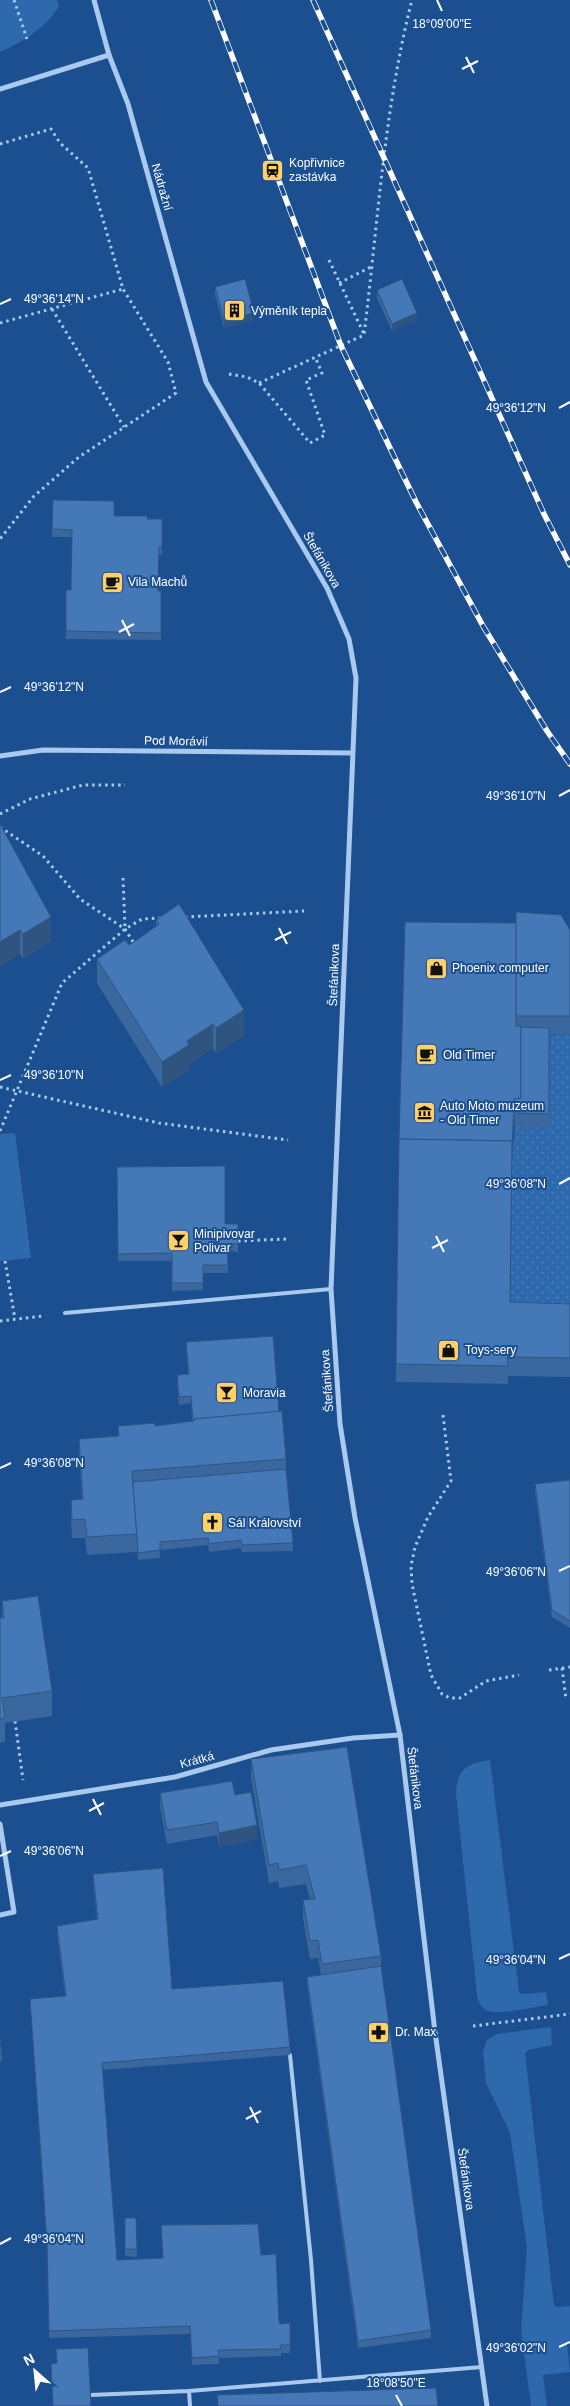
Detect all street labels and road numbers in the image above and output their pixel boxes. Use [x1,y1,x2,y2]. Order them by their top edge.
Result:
street label: Nádražní [149,162,176,213]
street label: Štefánikova [300,529,345,591]
street label: Pod Morávií [144,733,209,749]
street label: Štefánikova [325,943,342,1007]
street label: Štefánikova [317,1349,336,1413]
street label: Štefánikova [404,1746,427,1810]
street label: Krátká [178,1749,216,1771]
street label: Štefánikova [455,2147,478,2211]

